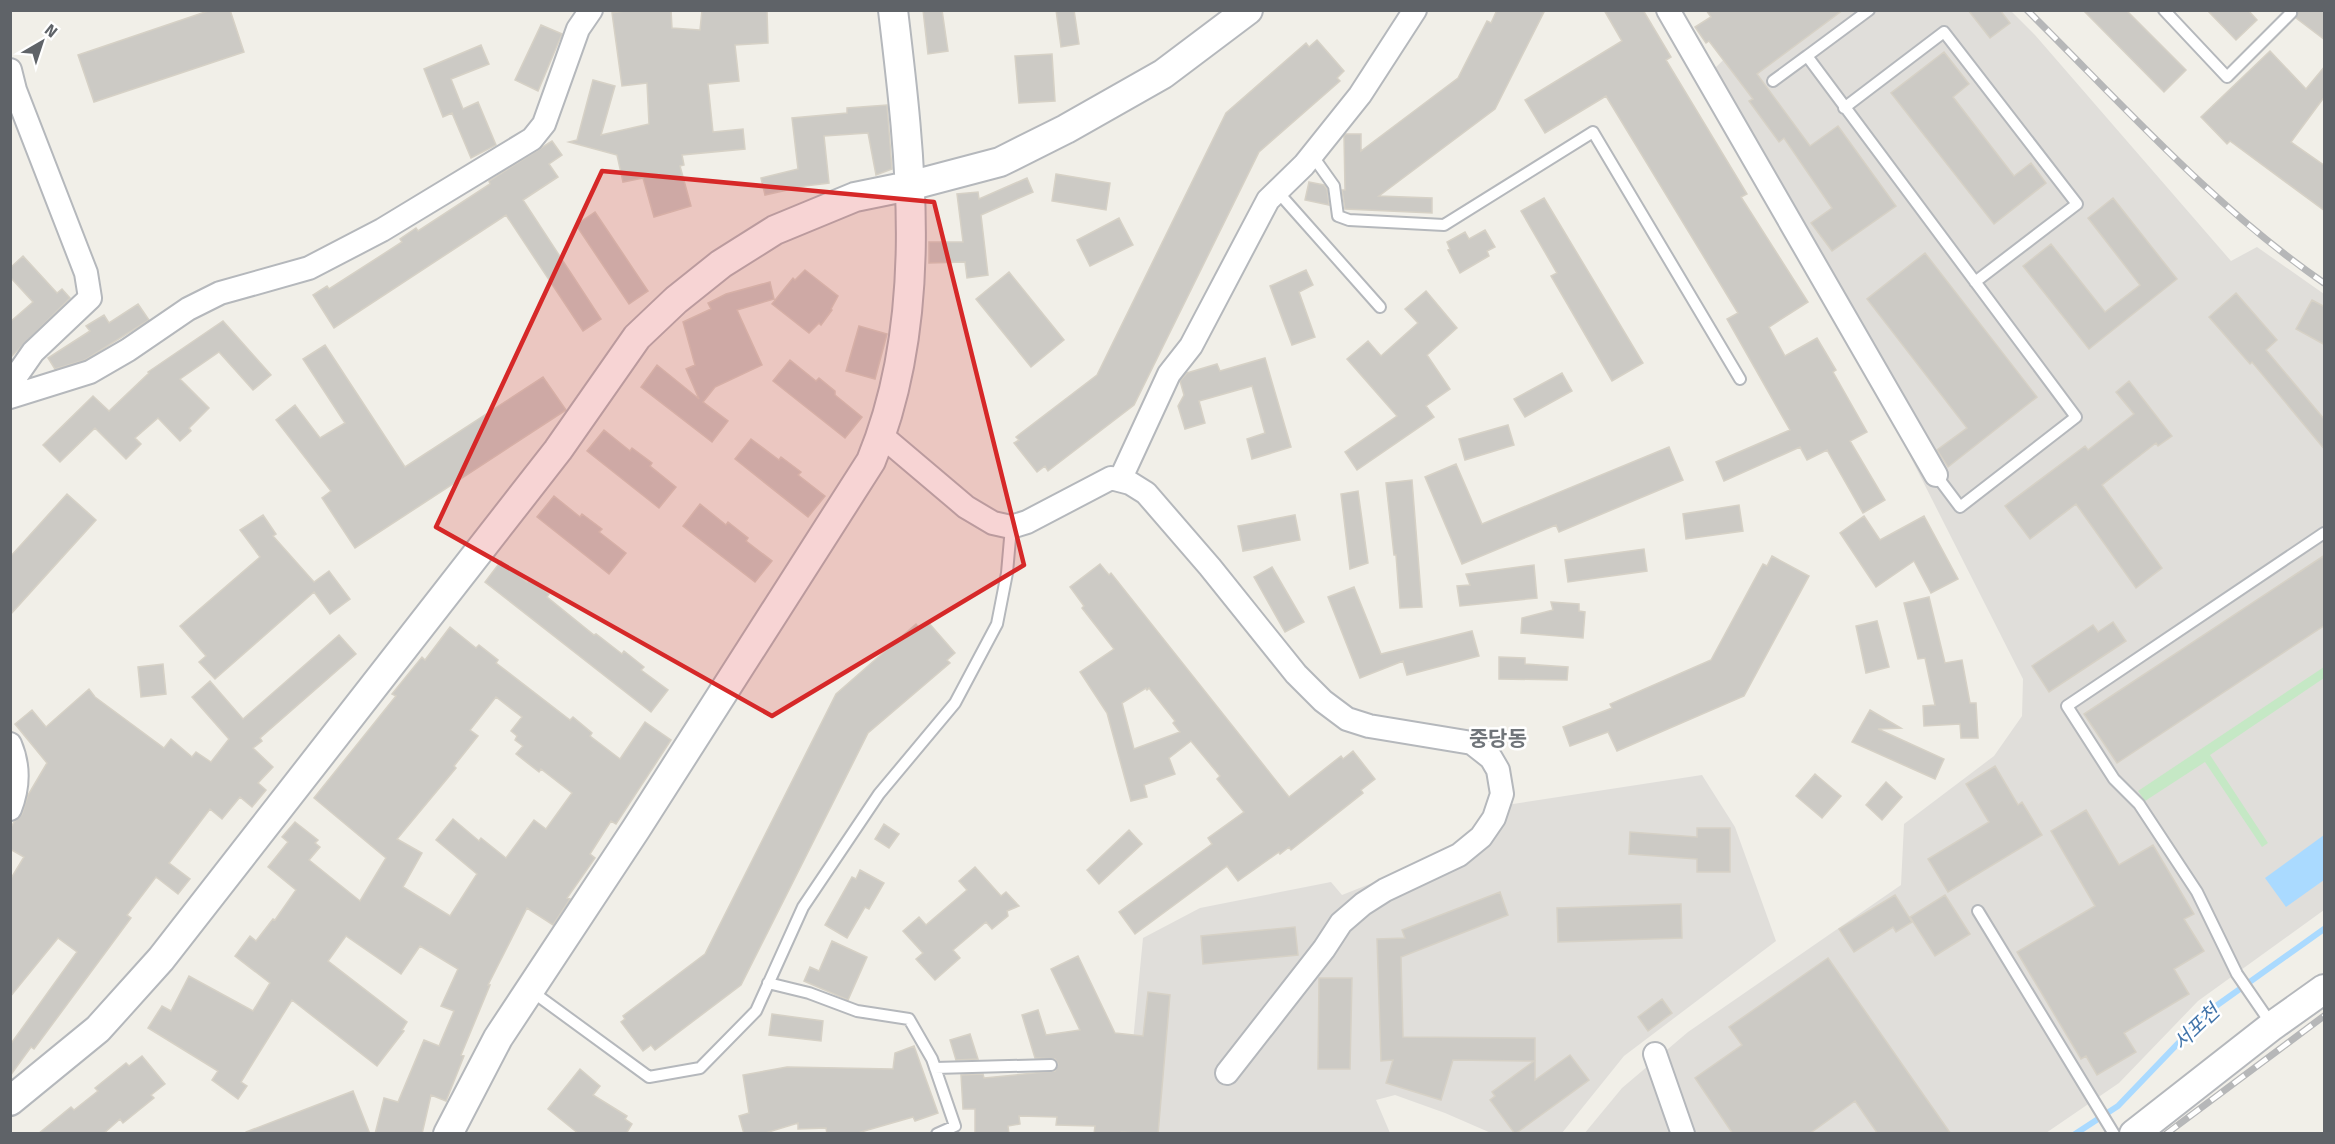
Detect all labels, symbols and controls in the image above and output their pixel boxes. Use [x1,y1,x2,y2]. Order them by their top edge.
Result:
north arrow [12,12,72,72]
text: N [41,20,61,41]
district label: 중당동 [1469,726,1527,752]
water label: 서포천 [2168,997,2226,1055]

